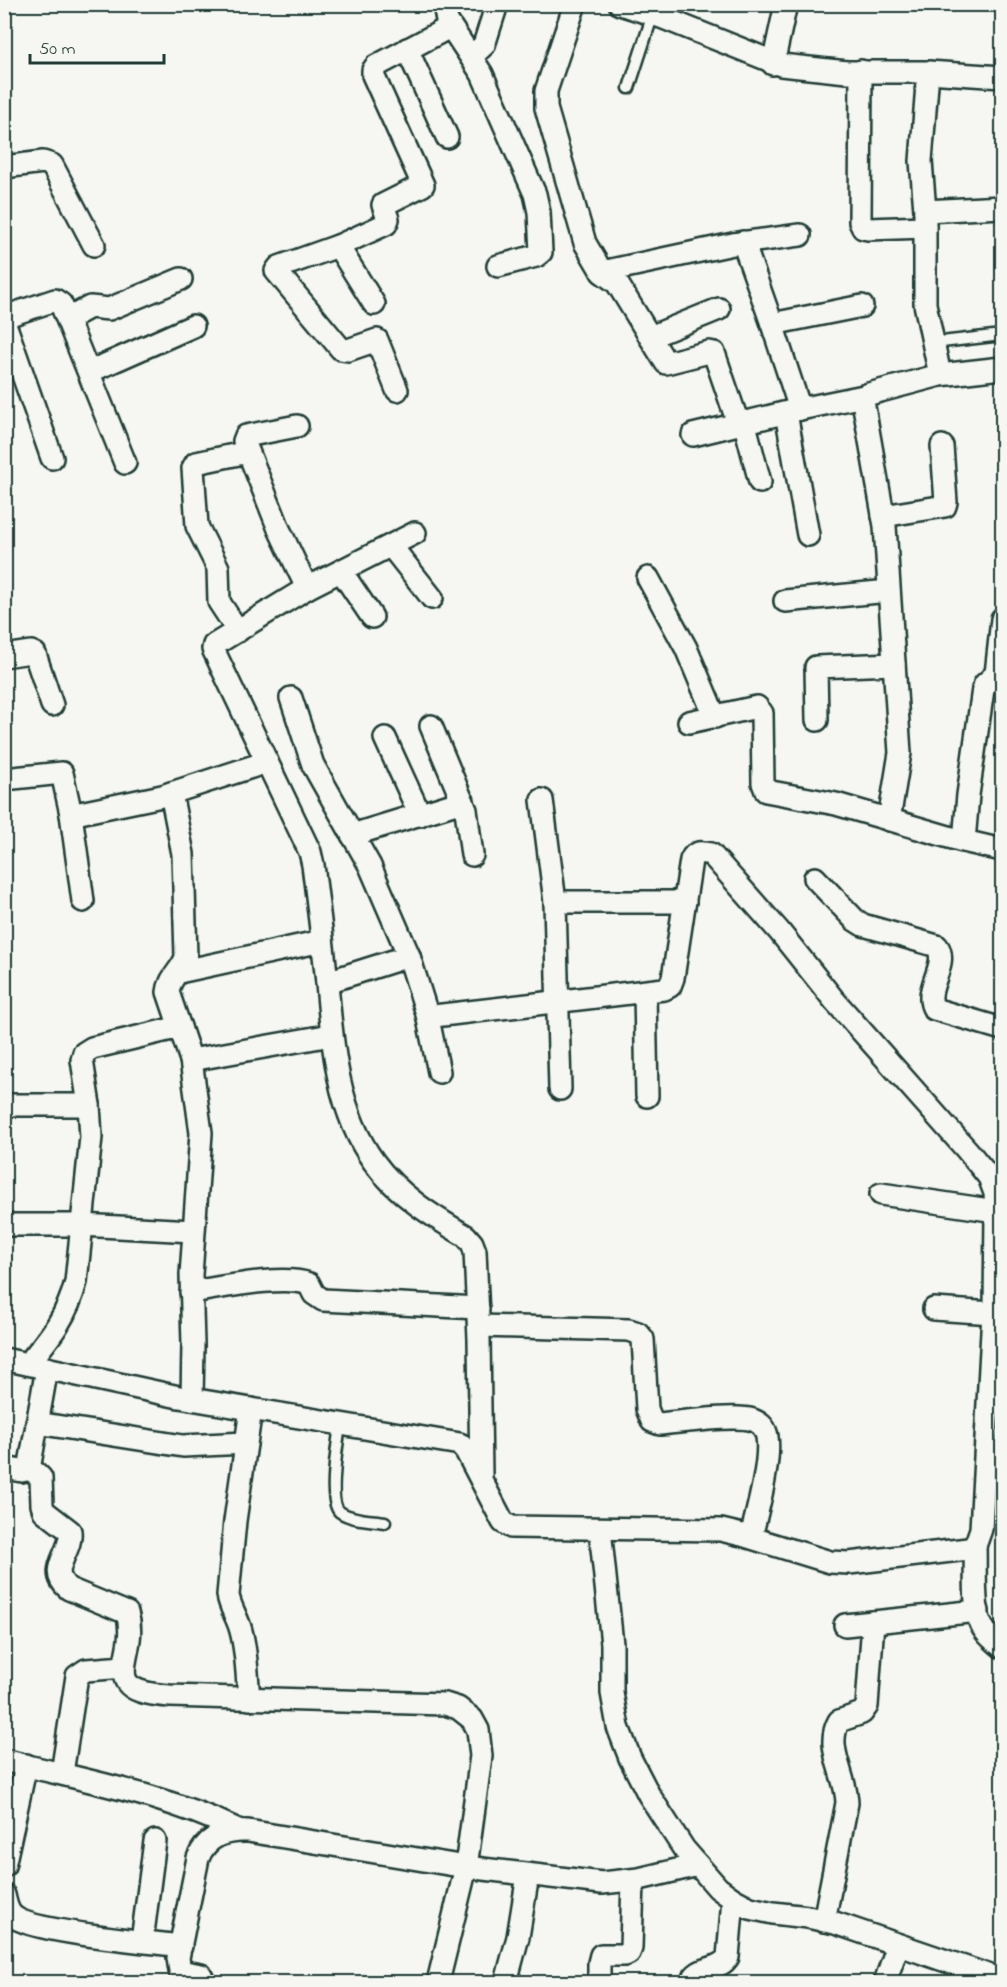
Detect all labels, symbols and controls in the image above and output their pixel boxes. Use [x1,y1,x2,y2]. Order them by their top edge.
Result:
scale bar [30,27,164,65]
text: 50 m [39,37,76,63]

